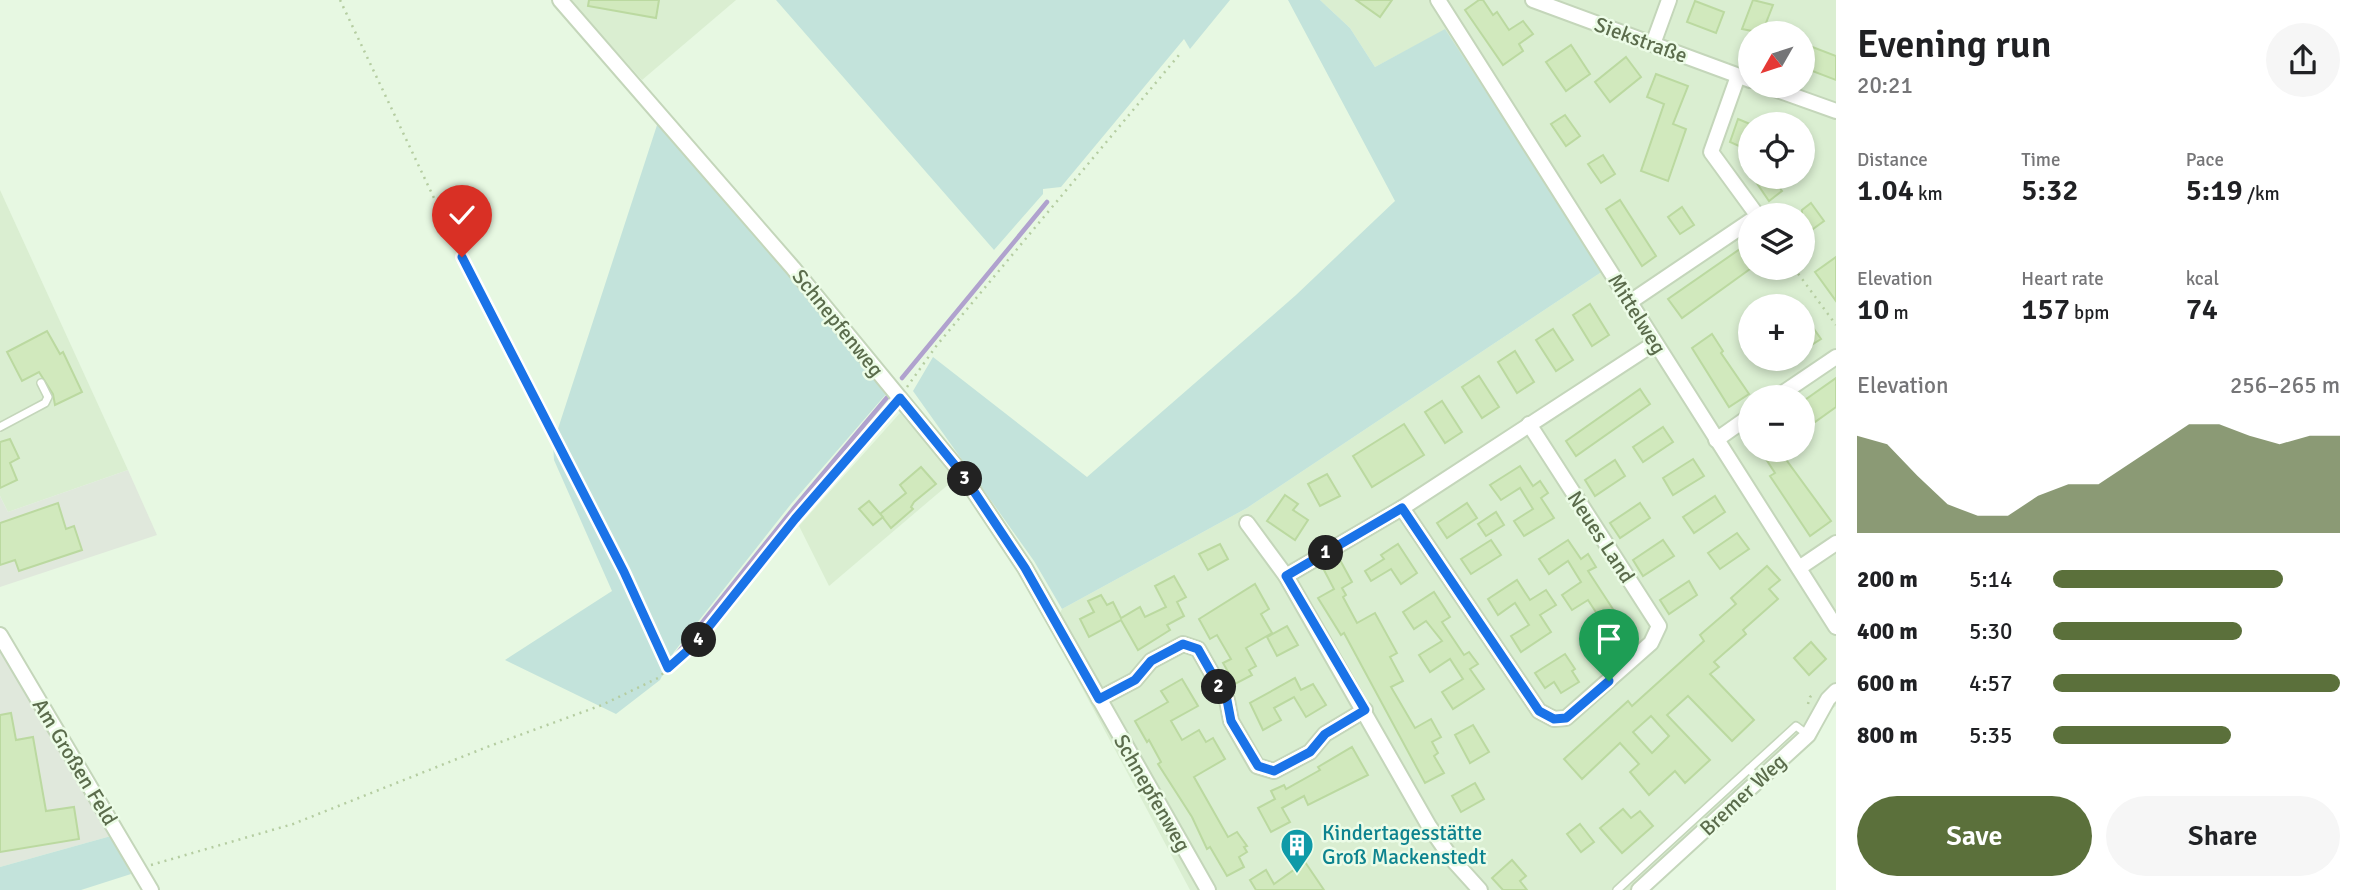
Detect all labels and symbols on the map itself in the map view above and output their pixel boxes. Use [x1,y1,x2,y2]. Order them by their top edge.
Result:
street label: Siekstraße [1591,11,1691,69]
north arrow [1738,21,1815,98]
pin [432,185,492,257]
street label: Schnepfenweg [787,264,889,382]
street label: Mittelweg [1602,269,1672,359]
pin: 3 [948,462,982,496]
street label: Neues Land [1562,486,1640,588]
pin: 1 [1308,536,1344,570]
pin [1579,609,1639,681]
pin: 4 [682,622,716,658]
pin: 2 [1202,670,1236,704]
street label: Am Großen Feld [27,694,123,830]
street label: Schnepfenweg [1108,730,1196,856]
street label: Bremer Weg [1694,749,1792,841]
place label: Kindertagesstätte Groß Mackenstedt [1322,820,1486,870]
building icon: Kindertagesstätte Groß Mackenstedt [1278,826,1316,875]

